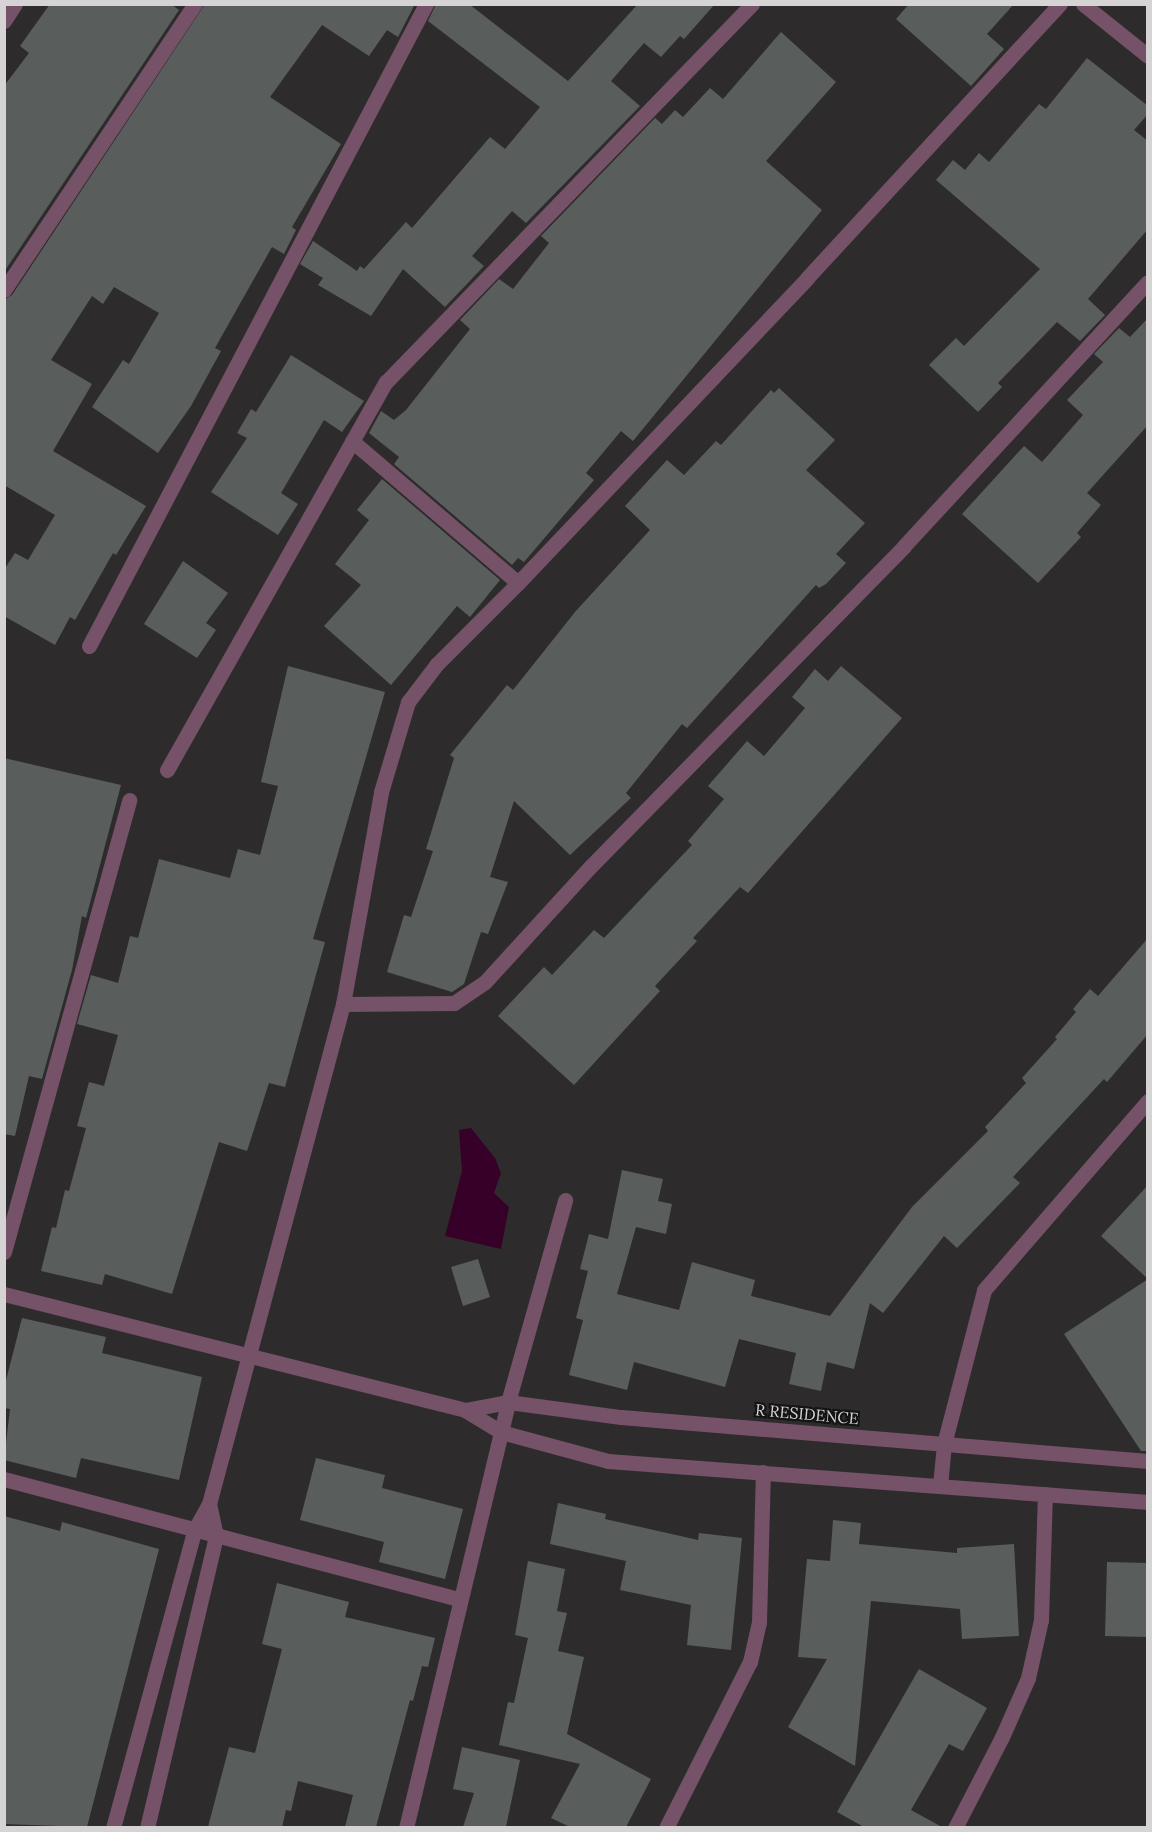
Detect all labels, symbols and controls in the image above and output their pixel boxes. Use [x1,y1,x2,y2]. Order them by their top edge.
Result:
street label: R RESIDENCE [755,1400,859,1428]

